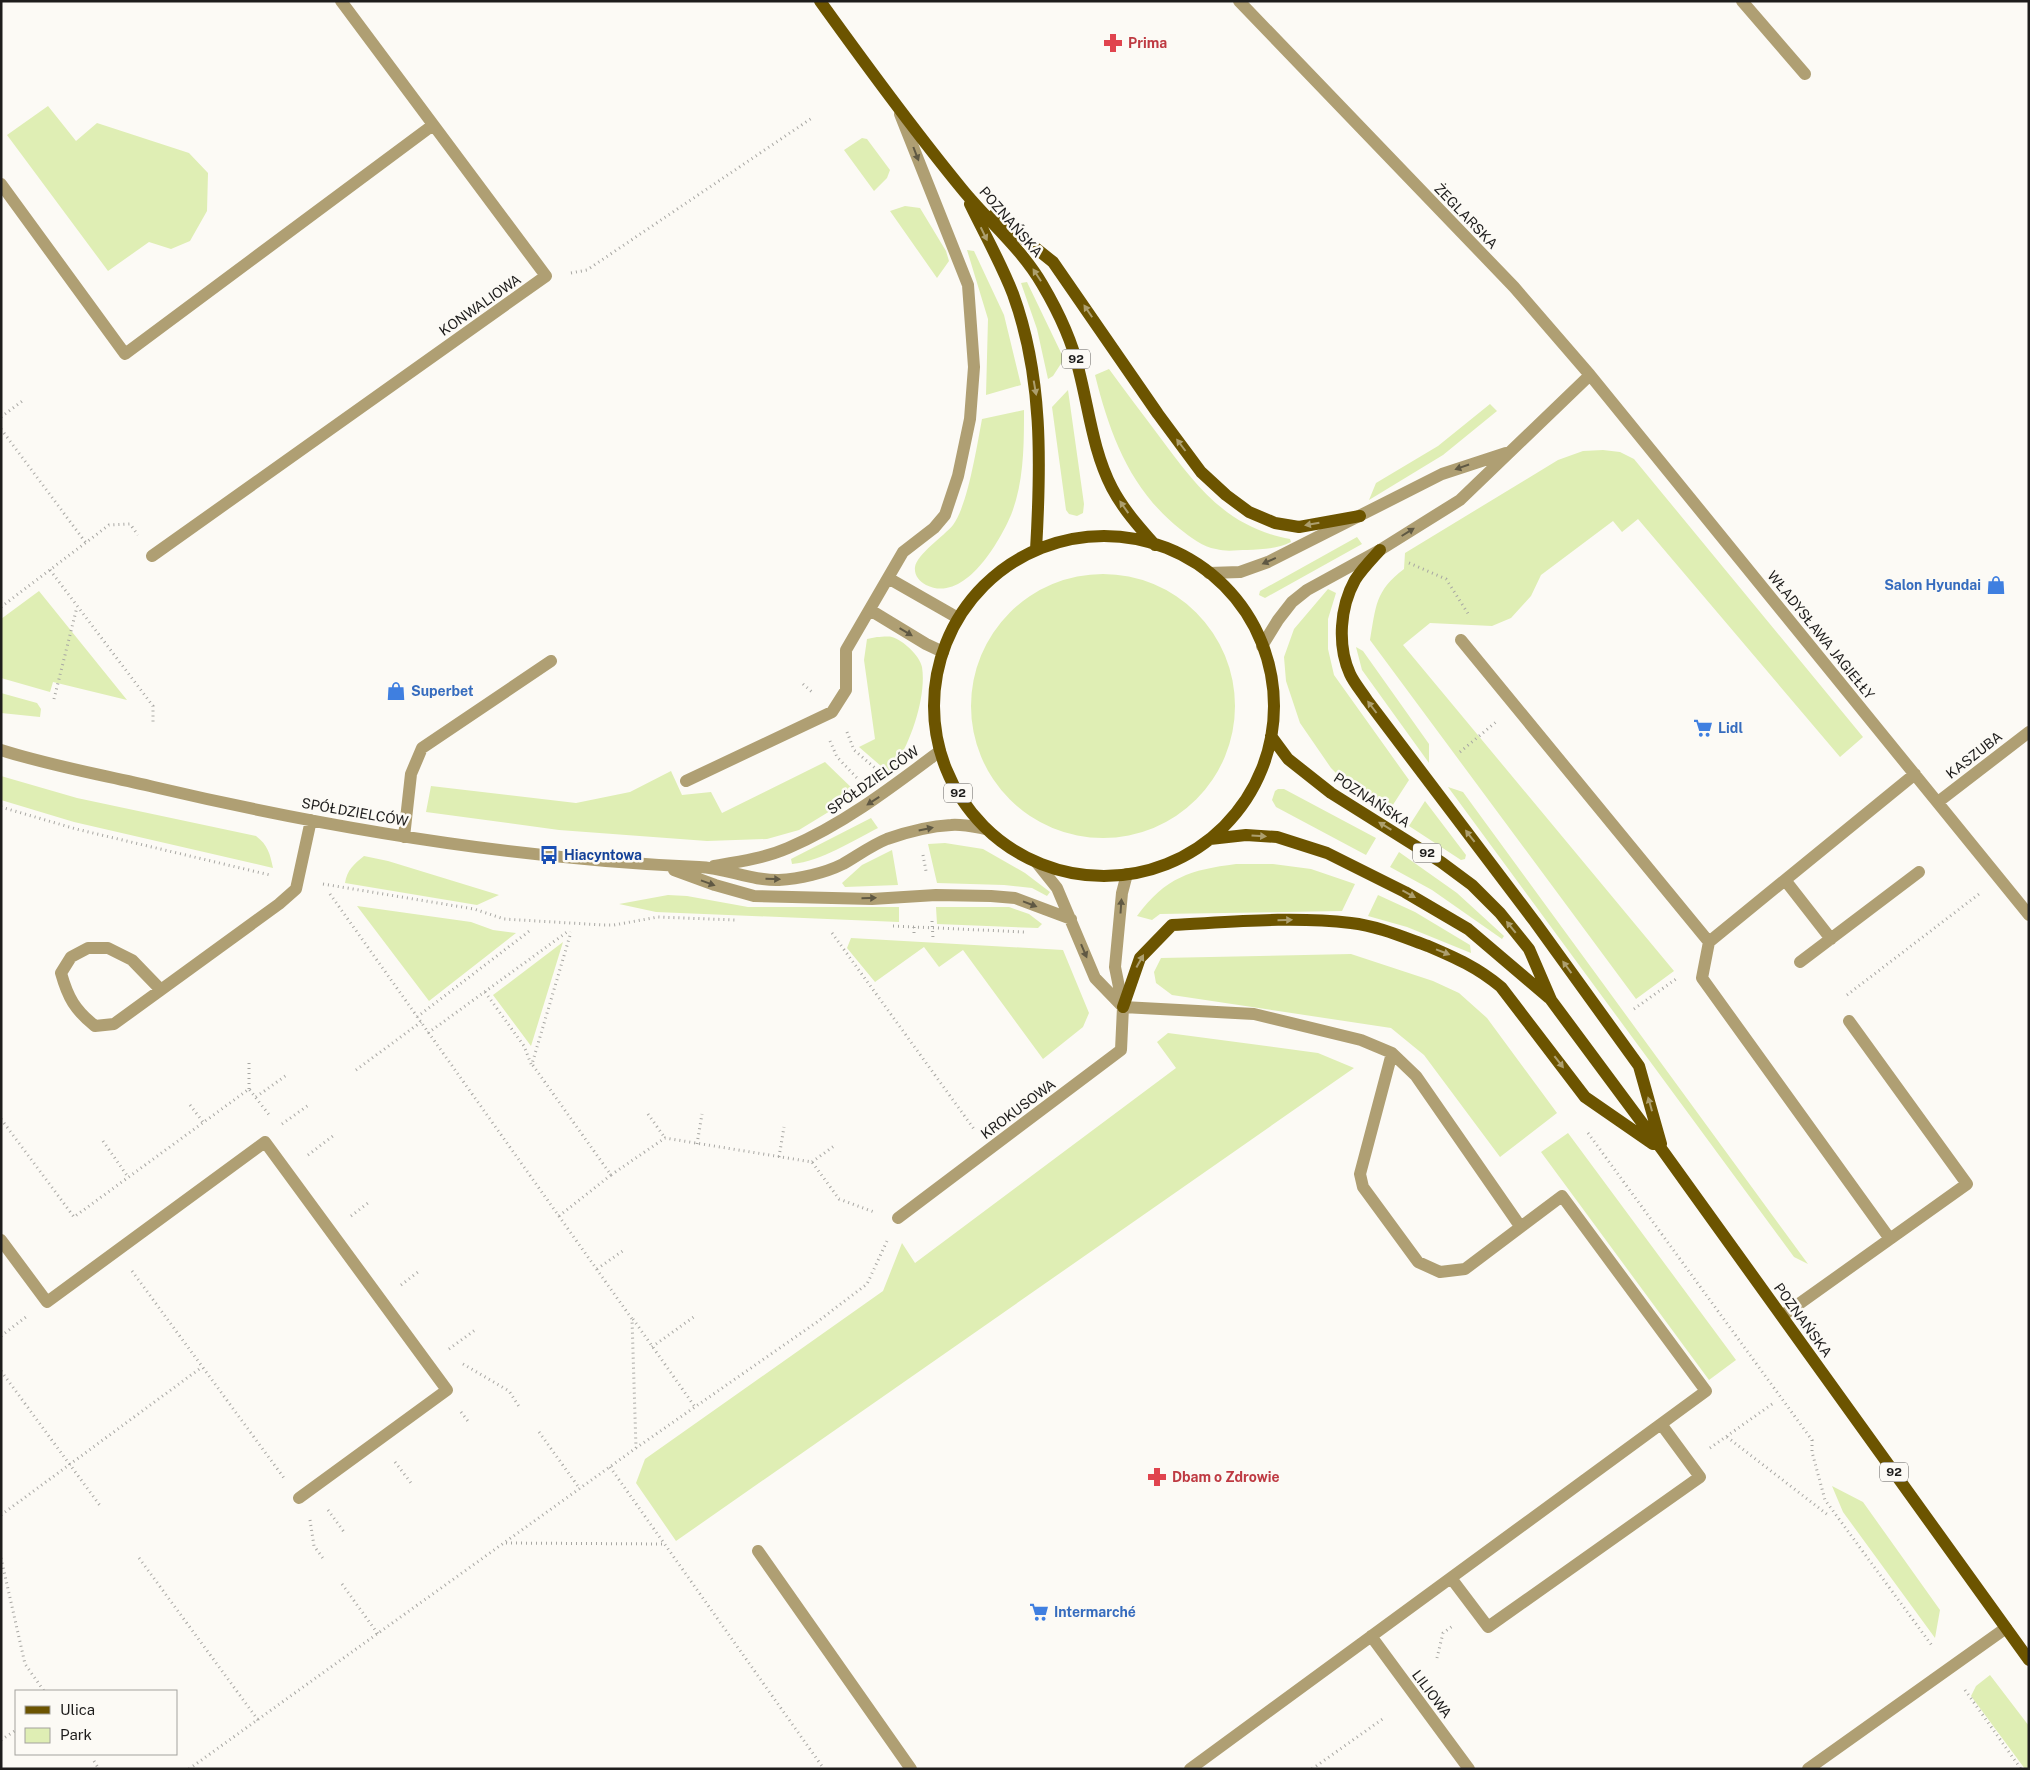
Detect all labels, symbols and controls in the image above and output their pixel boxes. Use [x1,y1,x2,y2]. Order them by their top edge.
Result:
pharmacy icon: Prima [1102,32,1124,54]
place label: Prima [1128,35,1167,51]
one-way arrow [913,147,920,162]
street label: ŻEGLARSKA [1431,179,1503,252]
street label: POZNAŃSKA [976,183,1047,260]
one-way arrow [981,227,989,241]
one-way arrow [1032,269,1041,282]
street label: KONWALIOWA [436,271,524,339]
one-way arrow [1083,304,1093,318]
road number: 92 [1062,349,1090,368]
one-way arrow [1032,380,1040,396]
one-way arrow [1176,438,1186,452]
one-way arrow [1455,464,1470,472]
one-way arrow [1119,501,1129,514]
one-way arrow [1304,521,1320,529]
one-way arrow [1401,528,1415,537]
one-way arrow [1262,557,1276,565]
street label: WŁADYSŁAWA JAGIEŁŁY [1764,568,1878,703]
shop icon: Salon Hyundai [1985,574,2007,596]
place label: Salon Hyundai [1884,577,1981,593]
one-way arrow [899,627,912,636]
shop icon: Superbet [385,680,407,702]
place label: Superbet [411,683,474,699]
one-way arrow [1367,700,1377,714]
supermarket icon: Lidl [1692,717,1714,739]
place label: Lidl [1718,720,1743,736]
street label: KASZUBA [1943,728,2005,782]
street label: SPÓŁDZIELCÓW [823,740,923,818]
street label: POZNAŃSKA [1331,769,1414,831]
road number: 92 [944,784,972,802]
street label: SPÓŁDZIELCÓW [300,793,411,829]
one-way arrow [866,796,879,806]
one-way arrow [1379,822,1392,831]
one-way arrow [919,825,935,833]
one-way arrow [1465,830,1476,843]
one-way arrow [1251,833,1267,841]
bus stop icon: Hiacyntowa [538,844,560,866]
road number: 92 [1413,844,1441,862]
place label: Hiacyntowa [564,847,642,863]
one-way arrow [766,875,782,883]
one-way arrow [701,879,716,887]
one-way arrow [1402,890,1416,898]
one-way arrow [861,894,877,902]
one-way arrow [1118,898,1126,914]
one-way arrow [1023,900,1038,908]
one-way arrow [1278,916,1294,924]
one-way arrow [1506,921,1517,934]
one-way arrow [1081,944,1089,958]
one-way arrow [1436,949,1450,957]
one-way arrow [1136,954,1144,969]
one-way arrow [1562,960,1572,973]
one-way arrow [1553,1055,1564,1068]
street label: KROKUSOWA [978,1076,1058,1142]
one-way arrow [1645,1097,1653,1112]
street label: POZNAŃSKA [1771,1279,1836,1360]
road number: 92 [1880,1462,1908,1481]
pharmacy icon: Dbam o Zdrowie [1146,1466,1168,1488]
place label: Dbam o Zdrowie [1172,1469,1280,1485]
supermarket icon: Intermarché [1028,1601,1050,1623]
place label: Intermarché [1054,1604,1136,1620]
street label: LILIOWA [1409,1667,1455,1721]
legend [15,1690,178,1755]
text: Ulica [60,1701,95,1718]
text: Park [60,1726,92,1743]

